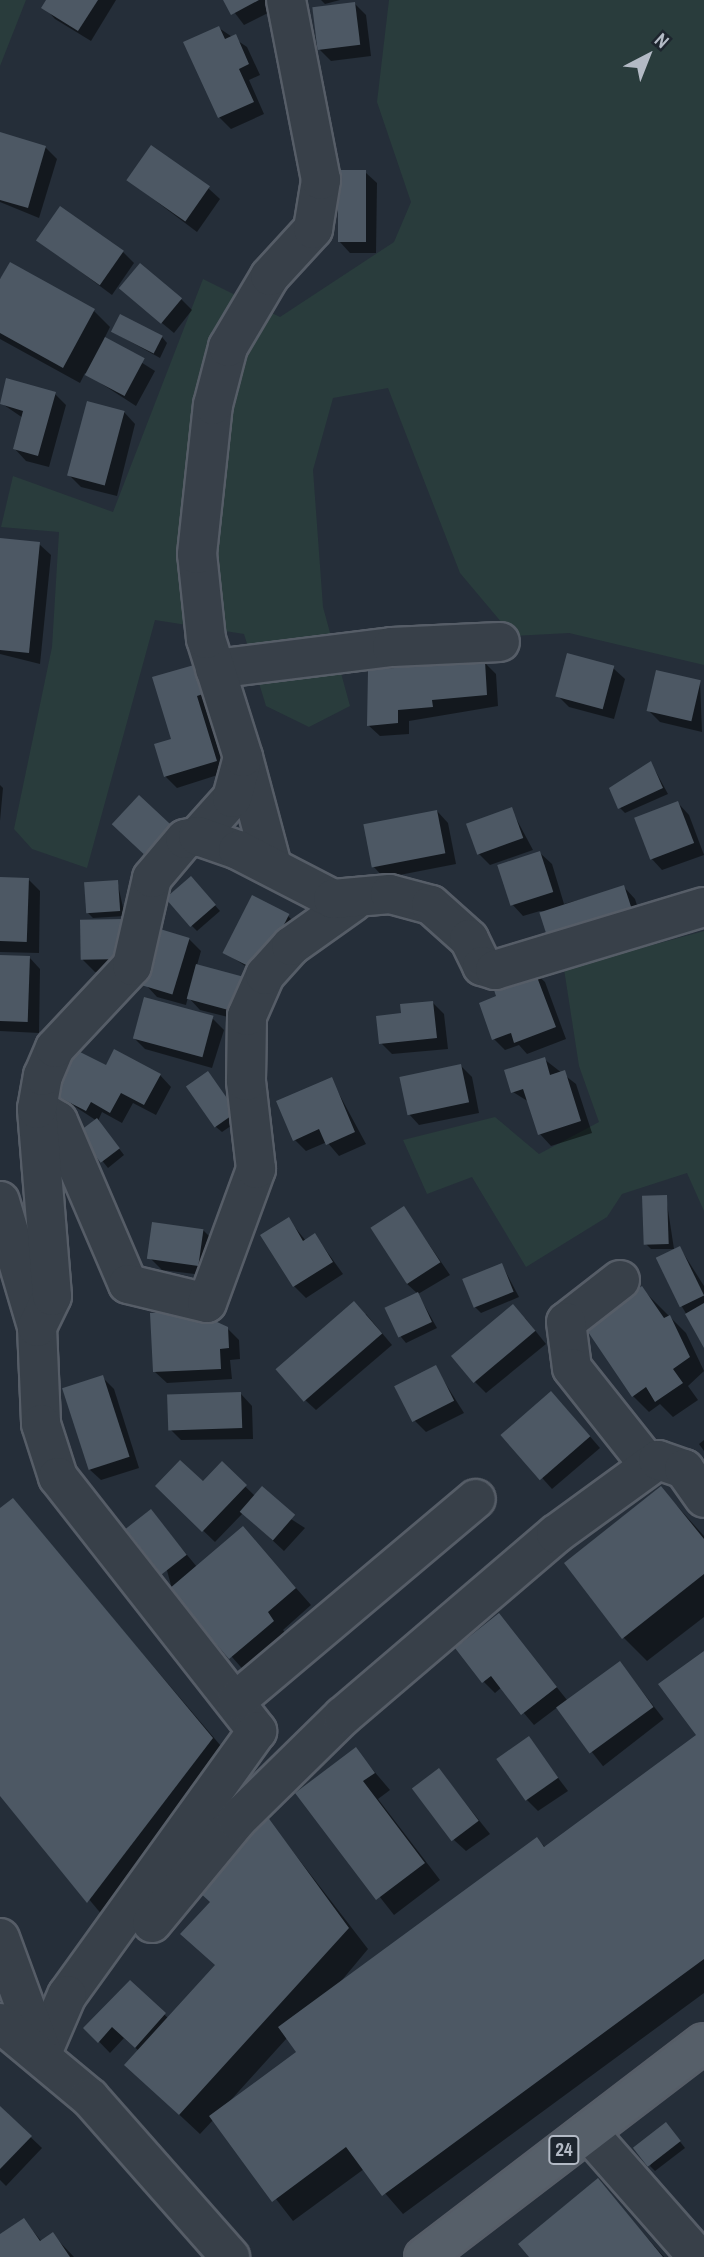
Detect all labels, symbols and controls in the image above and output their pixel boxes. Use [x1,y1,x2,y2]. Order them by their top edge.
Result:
north arrow [613,21,683,91]
text: N [649,27,675,54]
road number: 24 [548,2134,580,2166]

